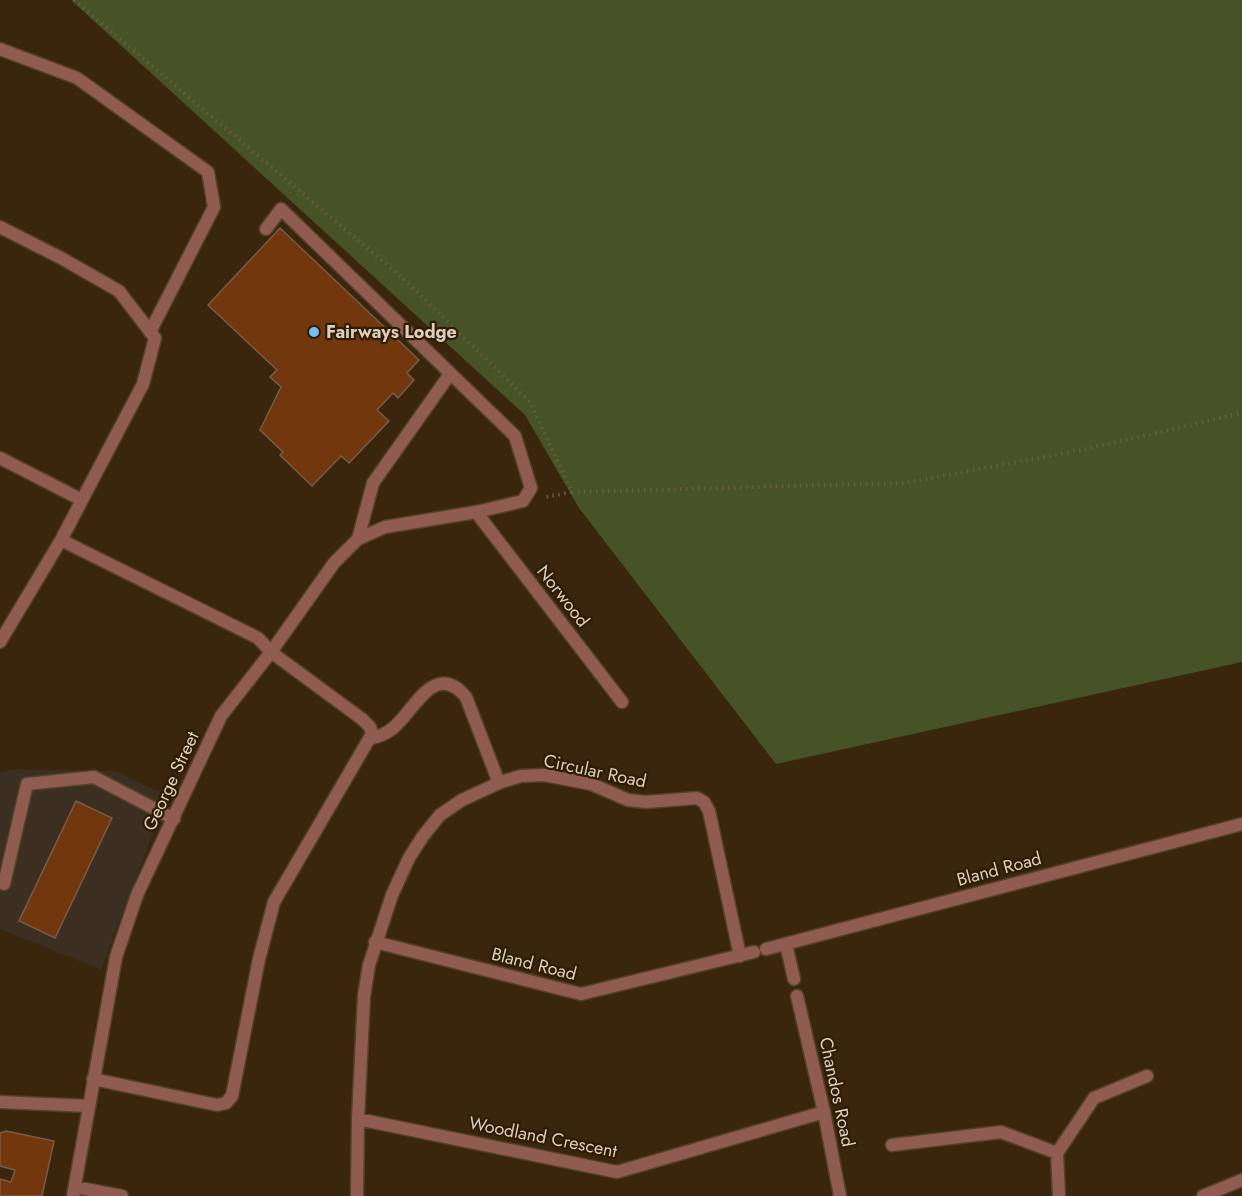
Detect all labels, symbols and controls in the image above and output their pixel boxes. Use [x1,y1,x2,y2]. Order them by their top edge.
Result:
place label: Fairways Lodge [326,319,457,345]
marker: Fairways Lodge [307,325,321,339]
street label: Norwood [530,559,596,633]
street label: George Street [137,726,206,835]
street label: Circular Road [541,747,649,795]
street label: Bland Road [954,845,1044,893]
street label: Bland Road [489,941,579,987]
street label: Chandos Road [813,1035,861,1149]
street label: Woodland Crescent [467,1110,620,1164]

